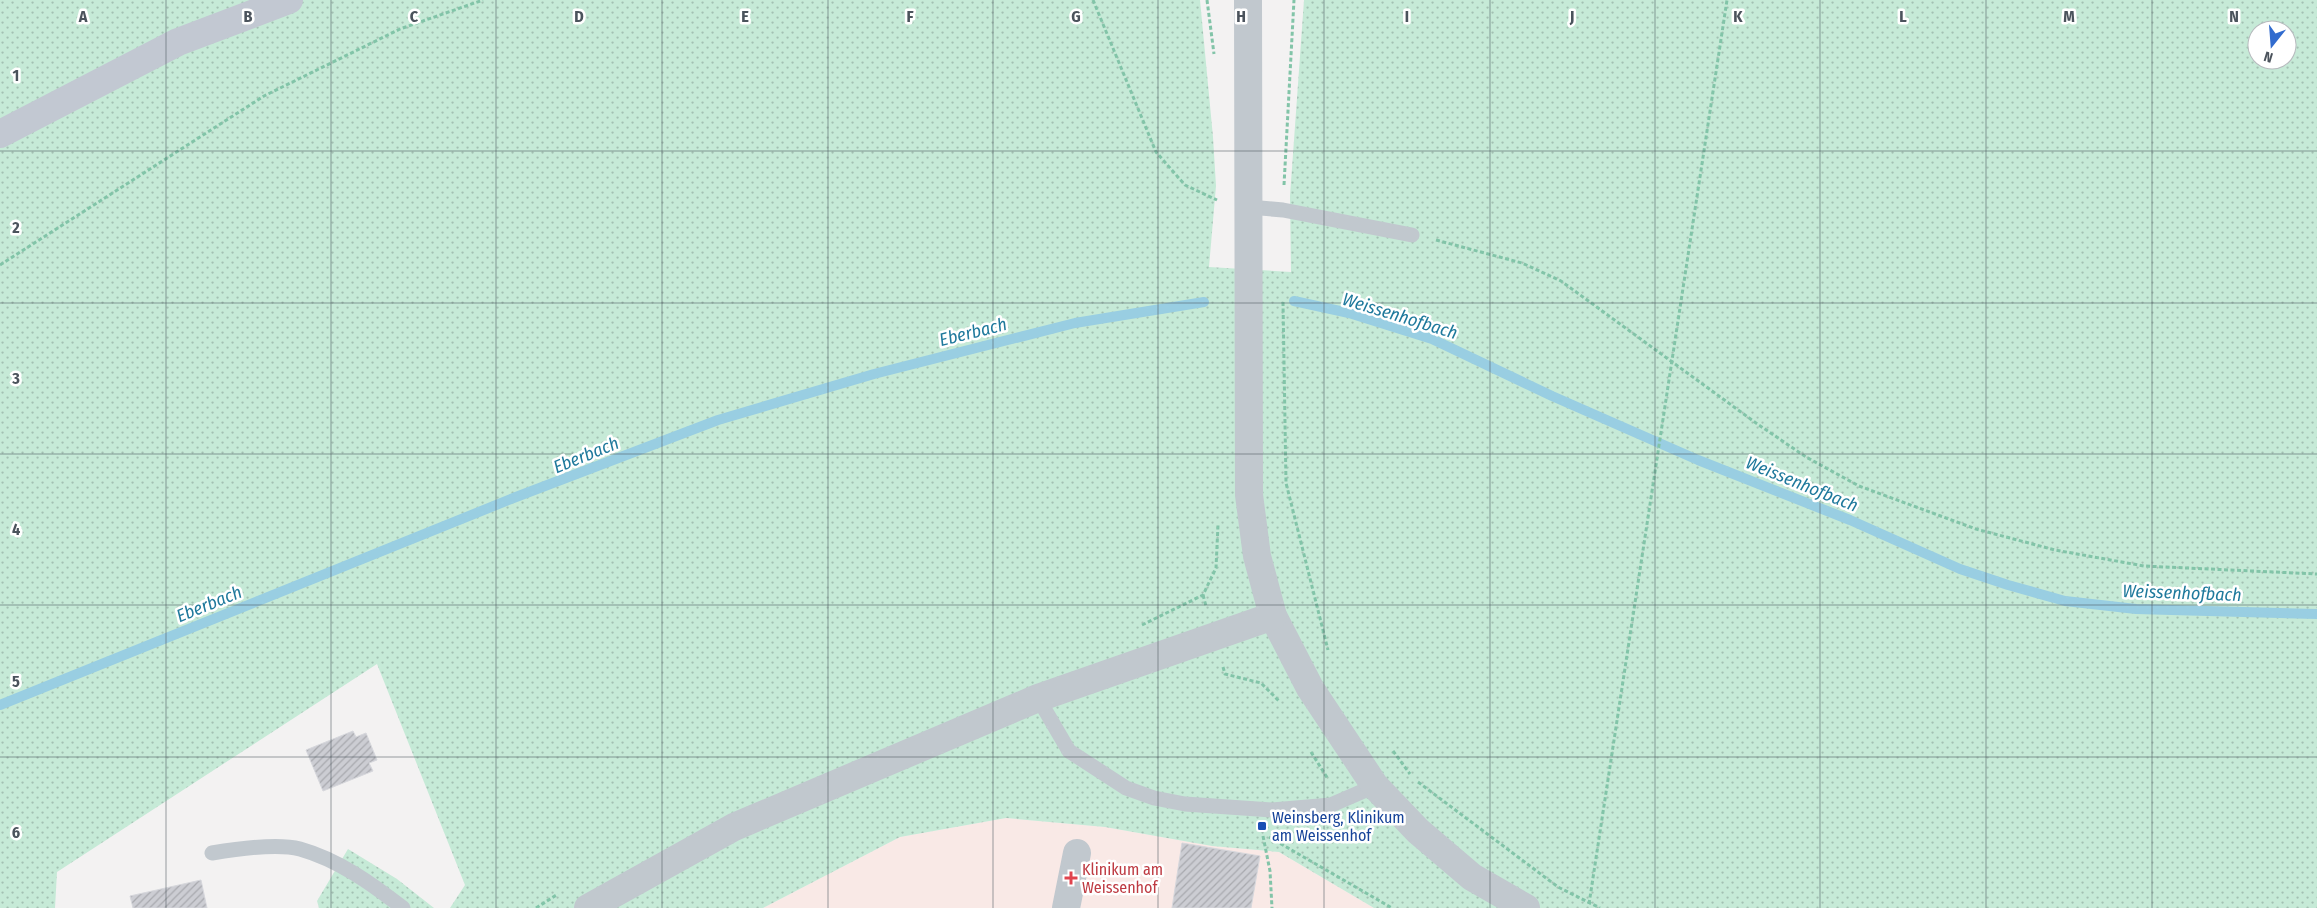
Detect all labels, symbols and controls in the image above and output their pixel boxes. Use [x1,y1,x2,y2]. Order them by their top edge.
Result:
text: A [78,7,88,26]
text: B [244,7,253,26]
text: C [410,7,419,26]
text: D [574,7,584,26]
text: E [741,7,749,26]
text: F [906,7,914,26]
text: G [1071,7,1081,26]
text: H [1236,7,1246,26]
text: I [1405,7,1409,26]
text: J [1569,7,1574,26]
text: K [1733,7,1743,26]
text: L [1899,7,1907,26]
text: M [2063,7,2075,26]
text: N [2229,7,2239,26]
north arrow [2247,20,2297,70]
text: N [2262,48,2275,66]
text: 1 [13,66,19,85]
text: 2 [11,218,20,237]
water label: Weissenhofbach [1340,288,1460,344]
water label: Eberbach [937,313,1009,351]
text: 3 [11,369,20,388]
water label: Eberbach [550,432,622,478]
water label: Weissenhofbach [1743,451,1861,517]
text: 4 [12,520,20,539]
water label: Weissenhofbach [2122,580,2242,606]
water label: Eberbach [173,581,245,627]
text: 5 [12,672,20,691]
place label: Weinsberg, Klinikum am Weissenhof [1272,808,1405,845]
marker: Weinsberg, Klinikum am Weissenhof [1256,820,1268,832]
text: 6 [12,823,20,842]
place label: Klinikum am Weissenhof [1082,860,1163,897]
marker: Klinikum am Weissenhof [1064,871,1078,885]

